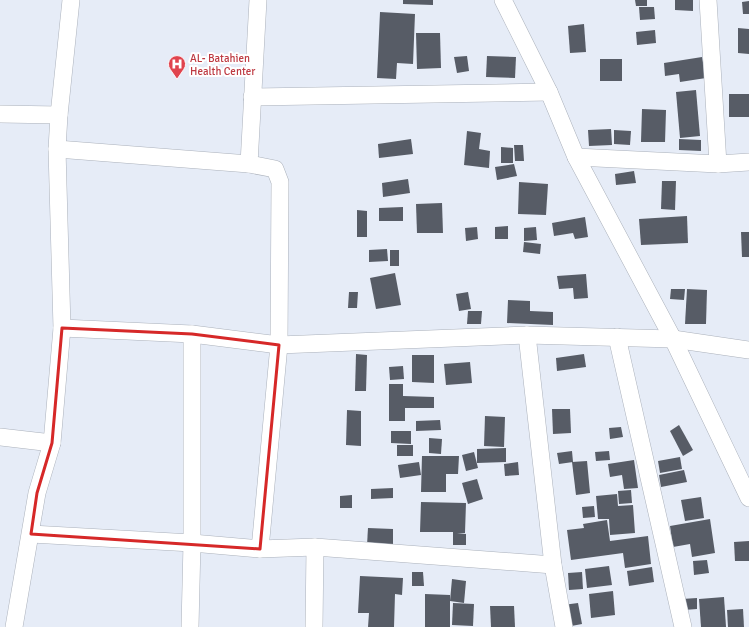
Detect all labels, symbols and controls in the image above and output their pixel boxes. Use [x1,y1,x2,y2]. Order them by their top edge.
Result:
place label: AL- Batahien Health Center [190,52,255,78]
hospital icon: AL- Batahien Health Center [167,54,187,79]

